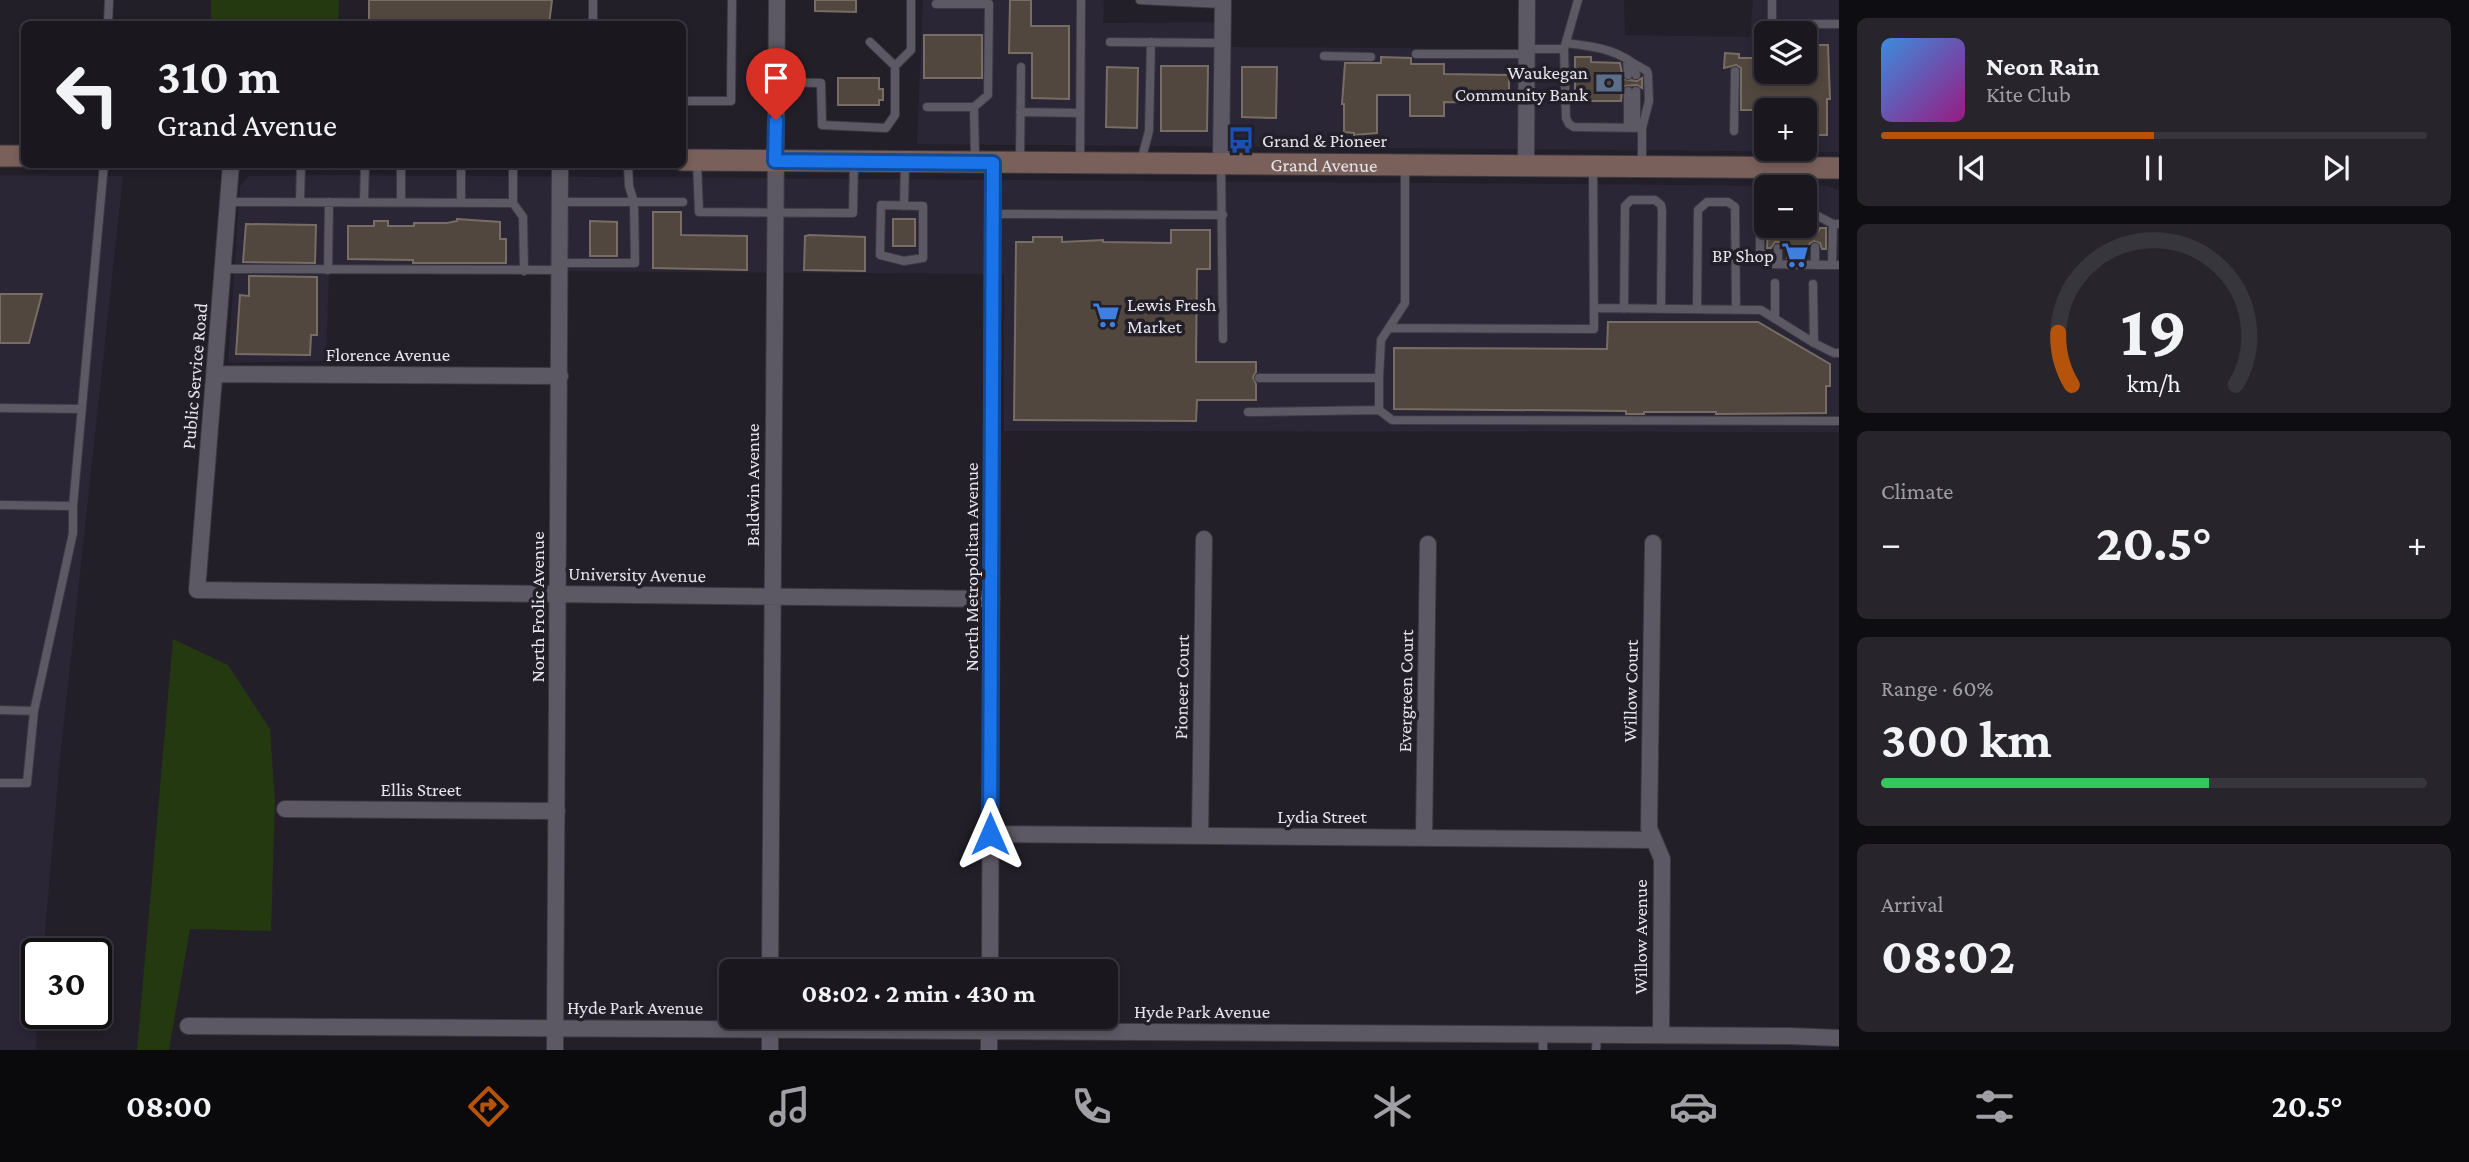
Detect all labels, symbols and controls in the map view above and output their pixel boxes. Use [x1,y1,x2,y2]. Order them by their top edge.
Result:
map controls [1754,21,1817,238]
button: layers [1754,21,1817,84]
pin [746,48,806,120]
icon: left [42,49,133,140]
text: 310 m [157,49,280,104]
text: Neon Rain [1986,52,2100,81]
icon: arrive [757,59,795,97]
place label: Waukegan Community Bank [1455,62,1589,105]
bank icon: Waukegan Community Bank [1594,68,1624,98]
text: Kite Club [1986,81,2071,107]
button: + [1754,98,1817,161]
text: Grand Avenue [157,107,337,143]
bus stop icon: Grand & Pioneer [1226,125,1256,155]
place label: Grand & Pioneer [1262,130,1388,151]
icon: previous [1953,149,1991,187]
icon: pause [2135,149,2173,187]
icon: next [2317,149,2355,187]
street label: Grand Avenue [1270,154,1378,176]
button: − [1754,175,1817,238]
supermarket icon: BP Shop [1780,240,1810,270]
place label: BP Shop [1712,245,1774,266]
text: 19 [2121,290,2187,371]
place label: Lewis Fresh Market [1127,294,1216,337]
supermarket icon: Lewis Fresh Market [1091,300,1121,330]
street label: Public Service Road [178,302,211,450]
street label: Florence Avenue [326,344,450,365]
text: km/h [2127,369,2181,396]
street label: Baldwin Avenue [742,424,763,546]
street label: North Metropolitan Avenue [961,463,982,671]
text: Climate [1881,478,1953,504]
text: 20.5° [2096,513,2212,571]
text: − [1881,522,1901,564]
text: + [2407,522,2427,564]
street label: North Frolic Avenue [527,531,548,683]
street label: University Avenue [568,563,706,586]
street label: Evergreen Court [1394,629,1417,753]
street label: Pioneer Court [1170,634,1193,740]
street label: Willow Court [1619,639,1642,743]
text: Range · 60% [1881,675,1994,701]
text: 300 km [1881,710,2052,768]
street label: Ellis Street [381,779,462,800]
position arrow [953,797,1027,871]
street label: Lydia Street [1277,806,1367,827]
street label: Willow Avenue [1630,880,1651,994]
text: Arrival [1881,891,1944,917]
text: 08:02 [1881,926,2015,984]
speed limit sign: 30 [21,938,112,1029]
text: 08:02 · 2 min · 430 m [801,979,1036,1008]
street label: Hyde Park Avenue [567,997,703,1018]
street label: Hyde Park Avenue [1134,1001,1270,1022]
icon: directions [464,1082,513,1131]
icon: music [765,1082,814,1131]
icon: phone [1067,1082,1116,1131]
icon: climate [1368,1082,1417,1131]
icon: car [1669,1082,1718,1131]
icon: filters [1970,1082,2019,1131]
text: 08:00 [126,1088,212,1124]
text: 20.5° [2271,1088,2343,1124]

